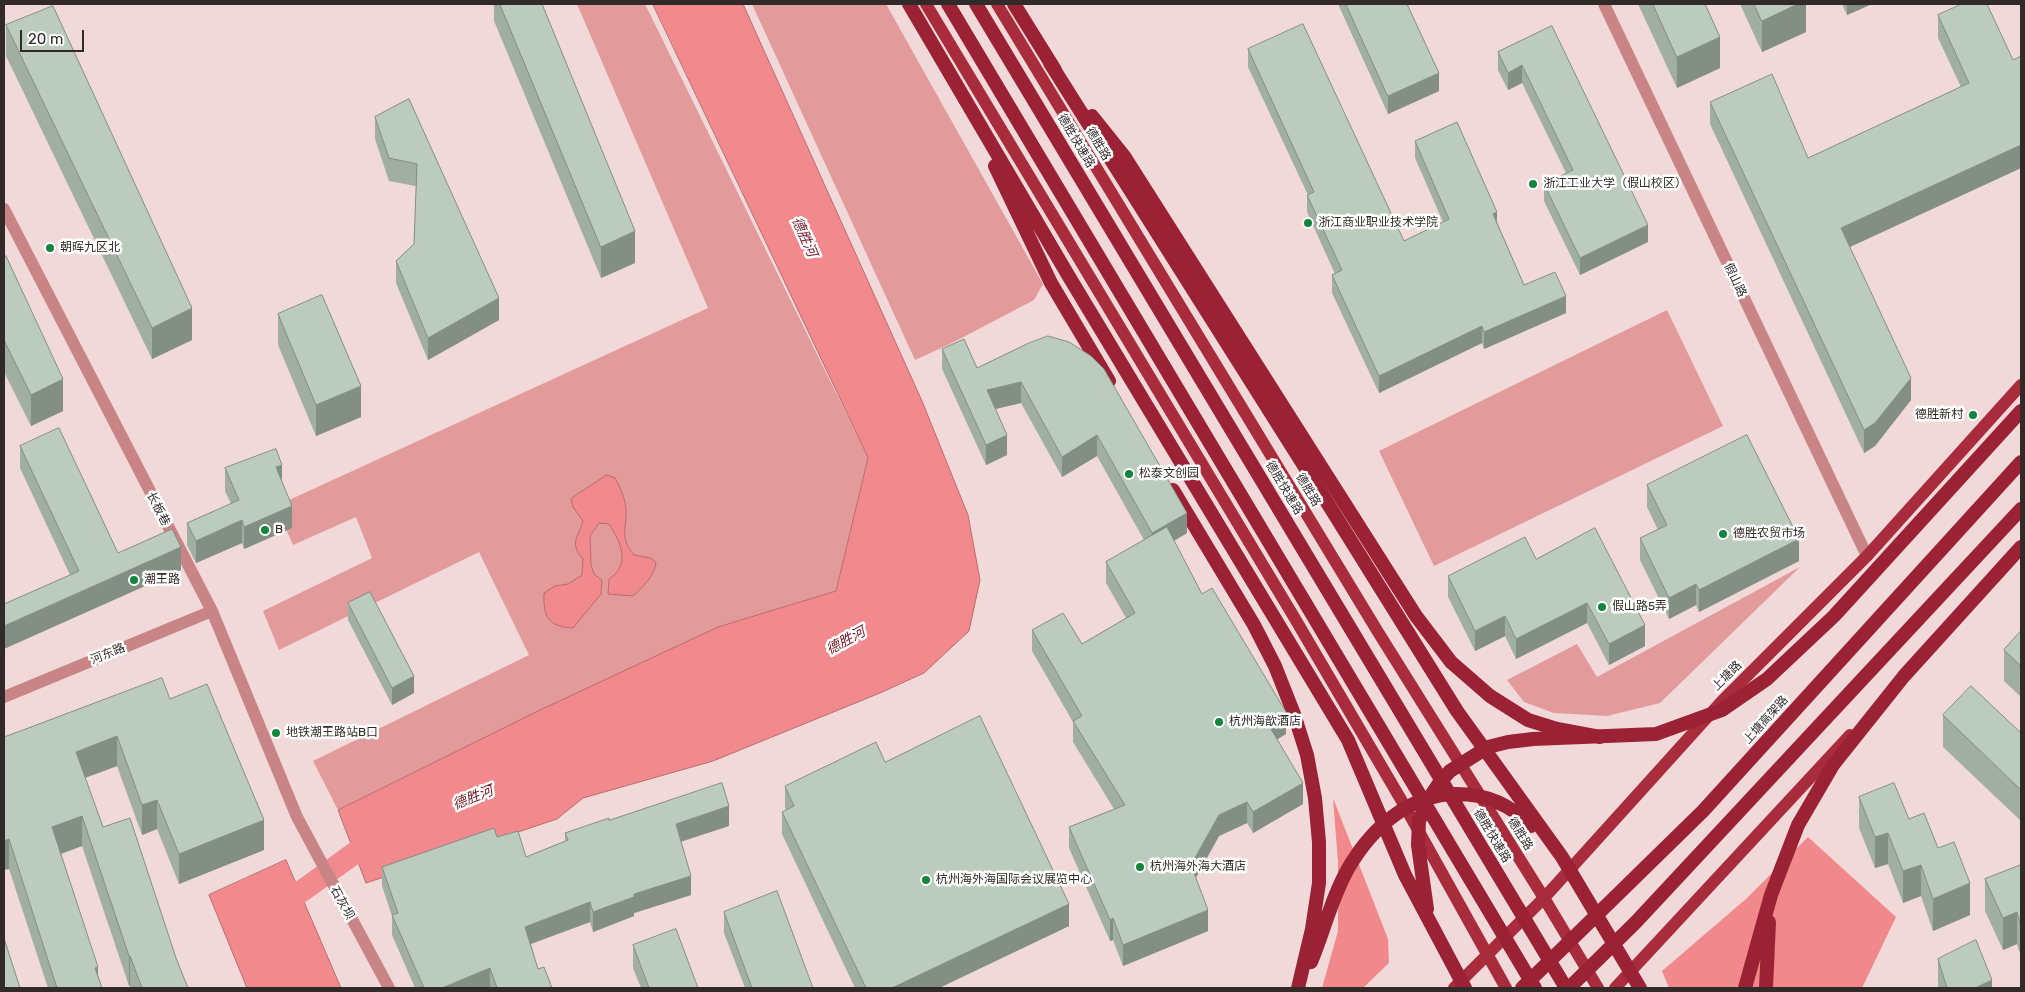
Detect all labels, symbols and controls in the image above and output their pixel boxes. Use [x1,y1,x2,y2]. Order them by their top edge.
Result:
scale bar [22,20,86,52]
text: 20 m [28,30,63,48]
street label: 德胜快速路 [1054,112,1098,170]
street label: 德胜路 [1083,125,1113,163]
place label: 浙江工业大学（假山校区） [1543,177,1687,191]
marker: 浙江工业大学（假山校区） [1527,178,1539,190]
water label: 德胜河 [788,214,820,260]
place label: 浙江商业职业技术学院 [1318,216,1438,230]
marker: 浙江商业职业技术学院 [1302,217,1314,229]
place label: 朝晖九区北 [60,241,120,255]
marker: 朝晖九区北 [44,242,56,254]
street label: 假山路 [1721,261,1749,299]
place label: 德胜新村 [1915,408,1963,422]
marker: 德胜新村 [1967,409,1979,421]
street label: 德胜快速路 [1262,459,1306,517]
place label: 松泰文创园 [1139,467,1199,481]
marker: 松泰文创园 [1123,468,1135,480]
street label: 德胜路 [1293,471,1323,509]
street label: 长板巷 [143,490,173,528]
place label: B [275,523,283,537]
marker: B [259,524,271,536]
place label: 德胜农贸市场 [1733,527,1805,541]
marker: 德胜农贸市场 [1717,528,1729,540]
place label: 潮王路 [144,573,180,587]
marker: 潮王路 [128,574,140,586]
place label: 假山路5弄 [1612,600,1667,614]
marker: 假山路5弄 [1596,601,1608,613]
water label: 德胜河 [824,623,868,659]
street label: 河东路 [89,641,127,667]
street label: 上塘路 [1709,658,1745,694]
street label: 上塘高架路 [1741,693,1791,747]
place label: 杭州海歆酒店 [1229,715,1301,729]
marker: 杭州海歆酒店 [1213,716,1225,728]
place label: 地铁潮王路站B口 [286,726,378,740]
marker: 地铁潮王路站B口 [270,727,282,739]
water label: 德胜河 [450,782,496,814]
street label: 德胜快速路 [1470,807,1514,865]
street label: 德胜路 [1504,815,1536,853]
place label: 杭州海外海大酒店 [1150,860,1246,874]
marker: 杭州海外海大酒店 [1134,861,1146,873]
place label: 杭州海外海国际会议展览中心 [936,873,1092,887]
marker: 杭州海外海国际会议展览中心 [920,874,932,886]
street label: 石灰坝 [327,884,357,922]

